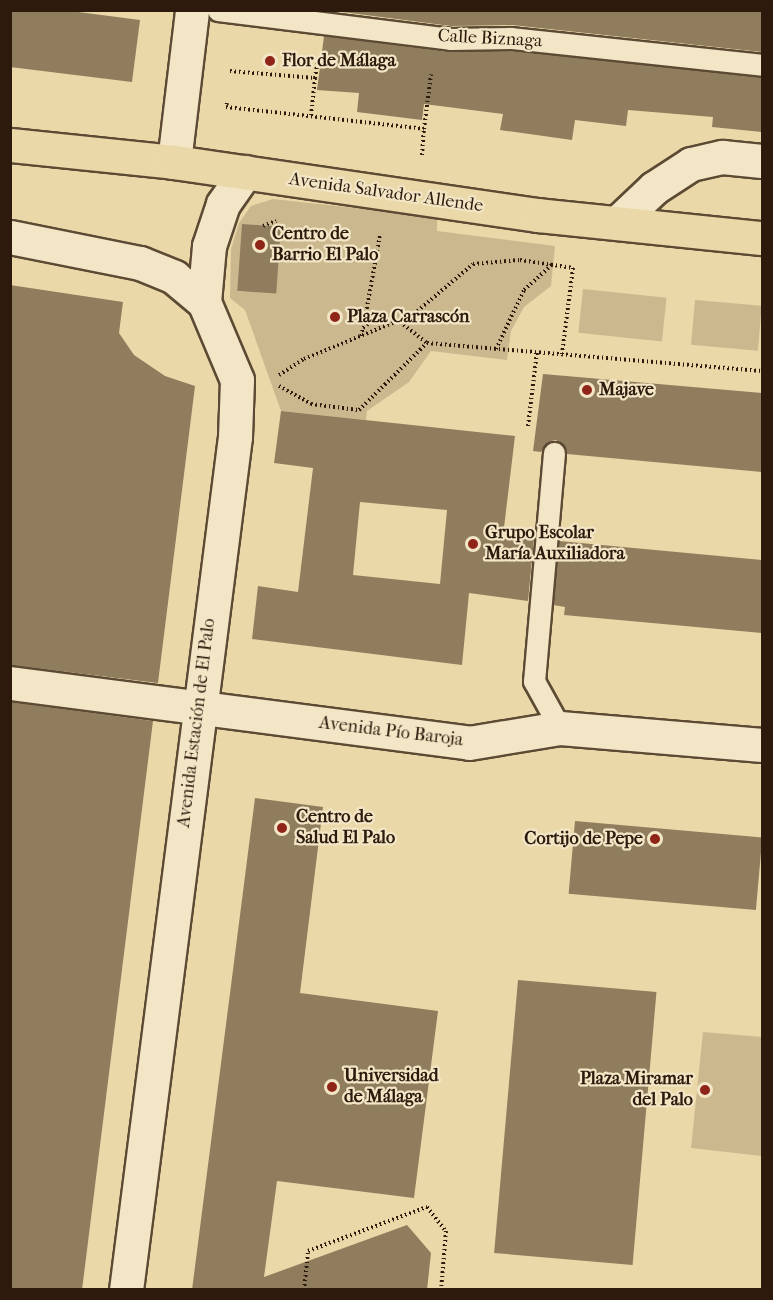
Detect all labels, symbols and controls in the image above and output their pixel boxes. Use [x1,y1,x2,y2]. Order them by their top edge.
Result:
street label: Calle Biznaga [437,25,543,53]
place label: Flor de Málaga [282,50,396,72]
marker: Flor de Málaga [263,54,277,68]
street label: Avenida Salvador Allende [288,169,484,217]
place label: Centro de Barrio El Palo [272,224,378,266]
marker: Centro de Barrio El Palo [253,238,267,252]
place label: Plaza Carrascón [347,306,469,328]
marker: Plaza Carrascón [328,310,342,324]
place label: Majave [599,379,654,401]
marker: Majave [580,383,594,397]
place label: Grupo Escolar María Auxiliadora [485,523,625,566]
marker: Grupo Escolar María Auxiliadora [466,537,480,551]
street label: Avenida Estación de El Palo [173,617,221,829]
street label: Avenida Pío Baroja [318,712,464,752]
place label: Centro de Salud El Palo [296,807,395,850]
marker: Centro de Salud El Palo [273,819,291,837]
place label: Cortijo de Pepe [524,828,643,850]
marker: Cortijo de Pepe [648,832,662,846]
place label: Universidad de Málaga [344,1066,438,1108]
place label: Plaza Miramar del Palo [580,1069,693,1112]
marker: Universidad de Málaga [325,1080,339,1094]
marker: Plaza Miramar del Palo [698,1083,712,1097]

